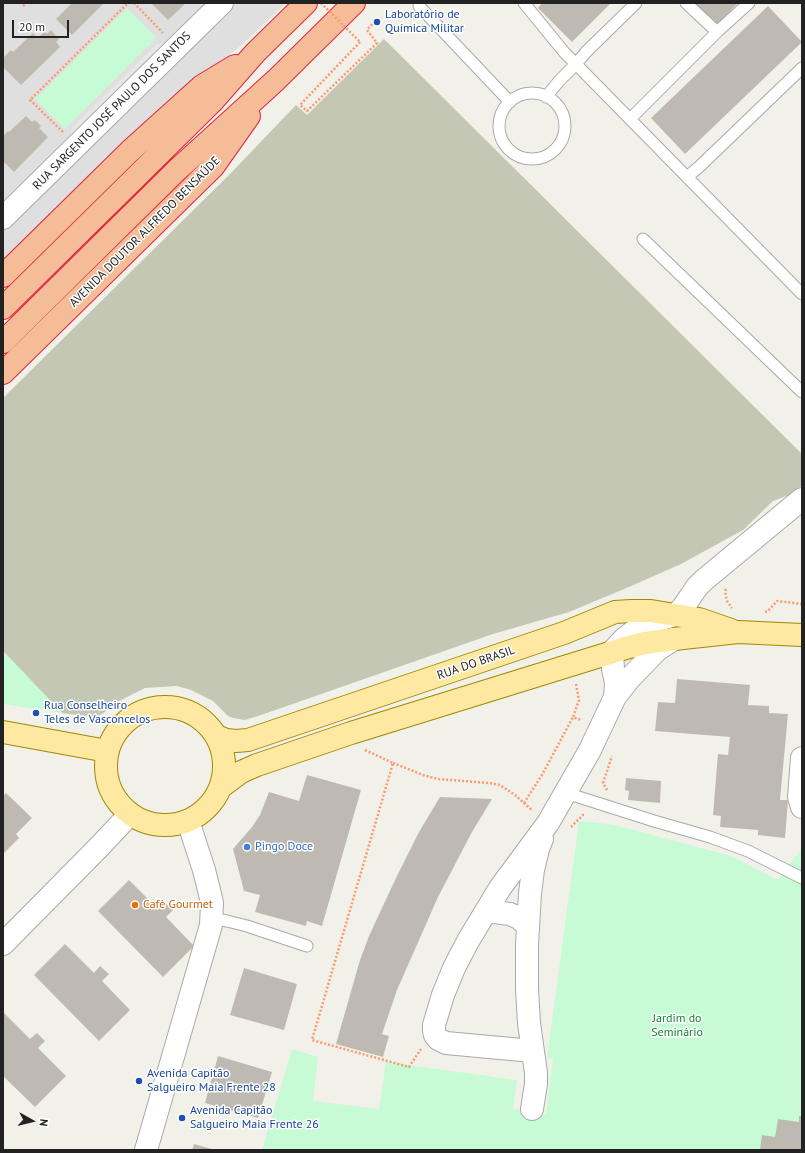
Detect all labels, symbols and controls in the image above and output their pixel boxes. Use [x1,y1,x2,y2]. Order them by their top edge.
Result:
place label: Laboratório de Química Militar [385,8,464,36]
scale bar [14,12,71,38]
marker: Laboratório de Química Militar [372,17,382,27]
text: 20 m [19,19,45,34]
street label: RUA SARGENTO JOSÉ PAULO DOS SANTOS [30,29,194,193]
street label: AVENIDA DOUTOR ALFREDO BENSAÚDE [67,154,223,310]
street label: RUA DO BRASIL [435,643,517,683]
place label: Rua Conselheiro Teles de Vasconcelos [44,699,150,727]
marker: Rua Conselheiro Teles de Vasconcelos [31,708,41,718]
place label: Pingo Doce [255,840,313,854]
marker: Pingo Doce [242,842,252,852]
place label: Cafè Gourmet [143,898,213,912]
marker: Cafè Gourmet [130,900,140,910]
park label: Jardim do Seminário [651,1012,703,1040]
place label: Avenida Capitão Salgueiro Maia Frente 28 [147,1067,276,1095]
marker: Avenida Capitão Salgueiro Maia Frente 28 [134,1076,144,1086]
north arrow [12,1101,52,1141]
place label: Avenida Capitão Salgueiro Maia Frente 26 [190,1104,319,1132]
marker: Avenida Capitão Salgueiro Maia Frente 26 [177,1113,187,1123]
text: N [36,1118,51,1127]

